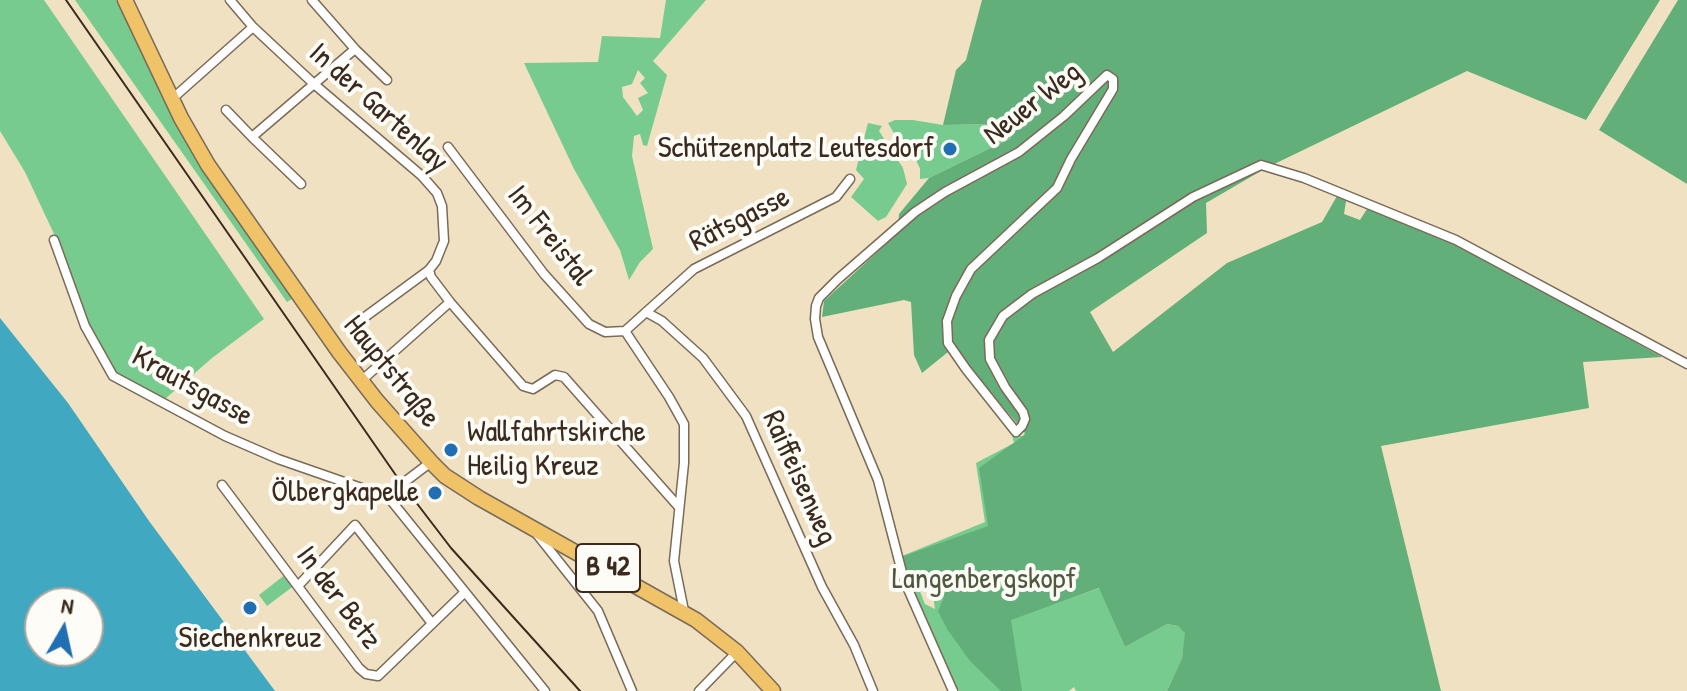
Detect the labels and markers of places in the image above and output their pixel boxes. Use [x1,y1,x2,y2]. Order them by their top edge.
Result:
place label: Schützenplatz Leutesdorf [658,131,934,167]
marker: Schützenplatz Leutesdorf [941,140,959,158]
place label: Wallfahrtskirche Heilig Kreuz [467,415,646,486]
marker: Wallfahrtskirche Heilig Kreuz [442,441,460,459]
place label: Ölbergkapelle [271,475,419,511]
marker: Ölbergkapelle [426,484,444,502]
marker: Siechenkreuz [241,599,259,617]
place label: Siechenkreuz [179,621,321,657]

